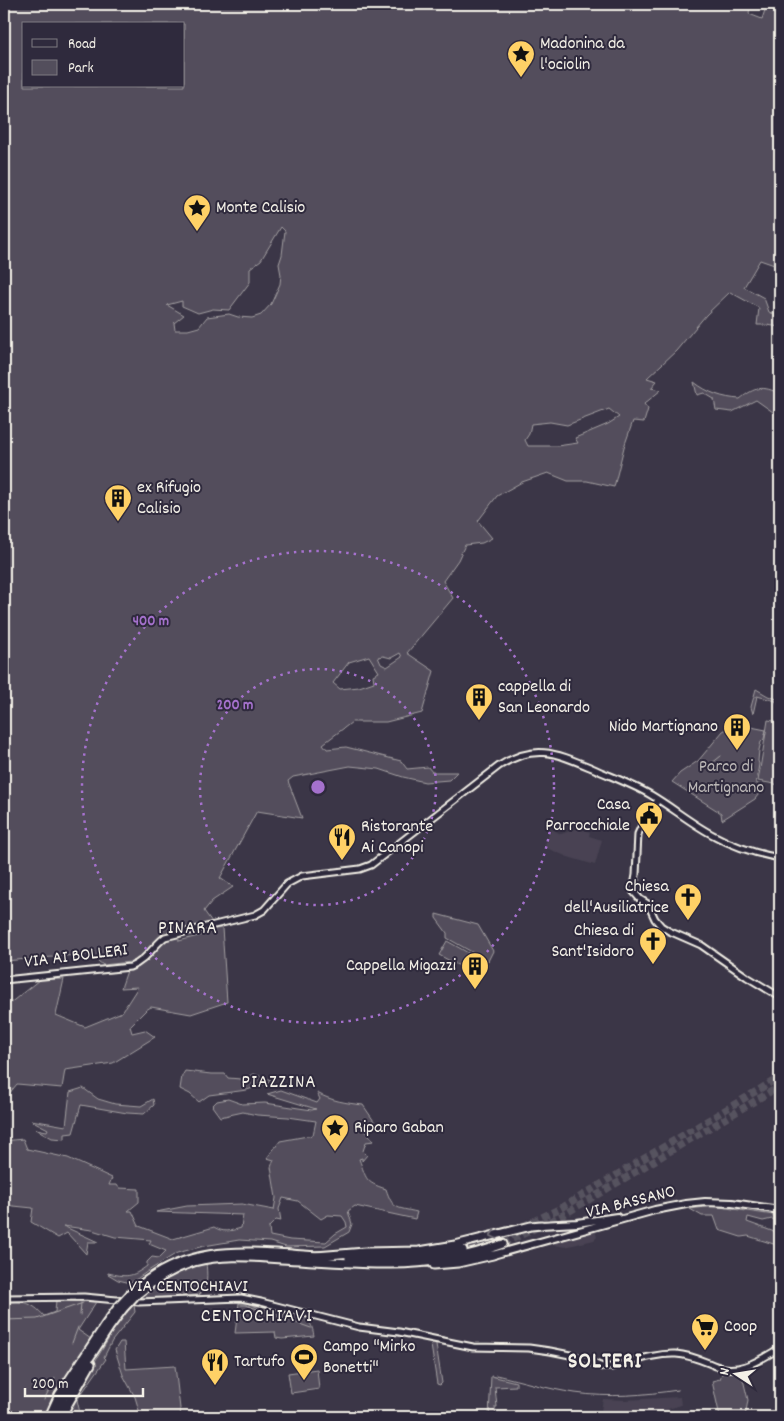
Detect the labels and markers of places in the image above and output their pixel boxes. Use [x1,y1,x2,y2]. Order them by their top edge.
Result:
place label: Madonina da l'ociolin [540,32,625,78]
place icon: Madonina da l'ociolin [506,39,536,78]
place icon: Monte Calisio [182,193,212,232]
place label: Monte Calisio [216,196,305,221]
place label: ex Rifugio Calisio [137,476,201,522]
building icon: ex Rifugio Calisio [103,483,133,522]
place label: cappella di San Leonardo [498,675,590,721]
building icon: cappella di San Leonardo [464,682,494,721]
building icon: Nido Martignano [722,712,752,751]
place label: Nido Martignano [609,715,718,740]
centre of rings [309,778,327,796]
place label: Casa Parrocchiale [545,793,631,839]
public building icon: Casa Parrocchiale [634,800,664,839]
place label: Ristorante Ai Canopi [361,815,433,861]
restaurant icon: Ristorante Ai Canopi [327,822,357,861]
place label: Chiesa dell'Ausiliatrice [564,875,670,921]
church icon: Chiesa dell'Ausiliatrice [673,882,703,921]
place label: Chiesa di Sant'Isidoro [552,919,634,965]
church icon: Chiesa di Sant'Isidoro [638,926,668,965]
building icon: Cappella Migazzi [460,951,490,990]
place label: Cappella Migazzi [346,954,456,979]
place icon: Riparo Gaban [320,1113,350,1152]
place label: Riparo Gaban [354,1116,444,1141]
supermarket icon: Coop [690,1312,720,1351]
place label: Coop [724,1315,757,1340]
place label: Campo "Mirko Bonetti" [323,1335,415,1381]
sports icon: Campo "Mirko Bonetti" [289,1342,319,1381]
restaurant icon: Tartufo [200,1347,230,1386]
place label: Tartufo [234,1350,285,1375]

